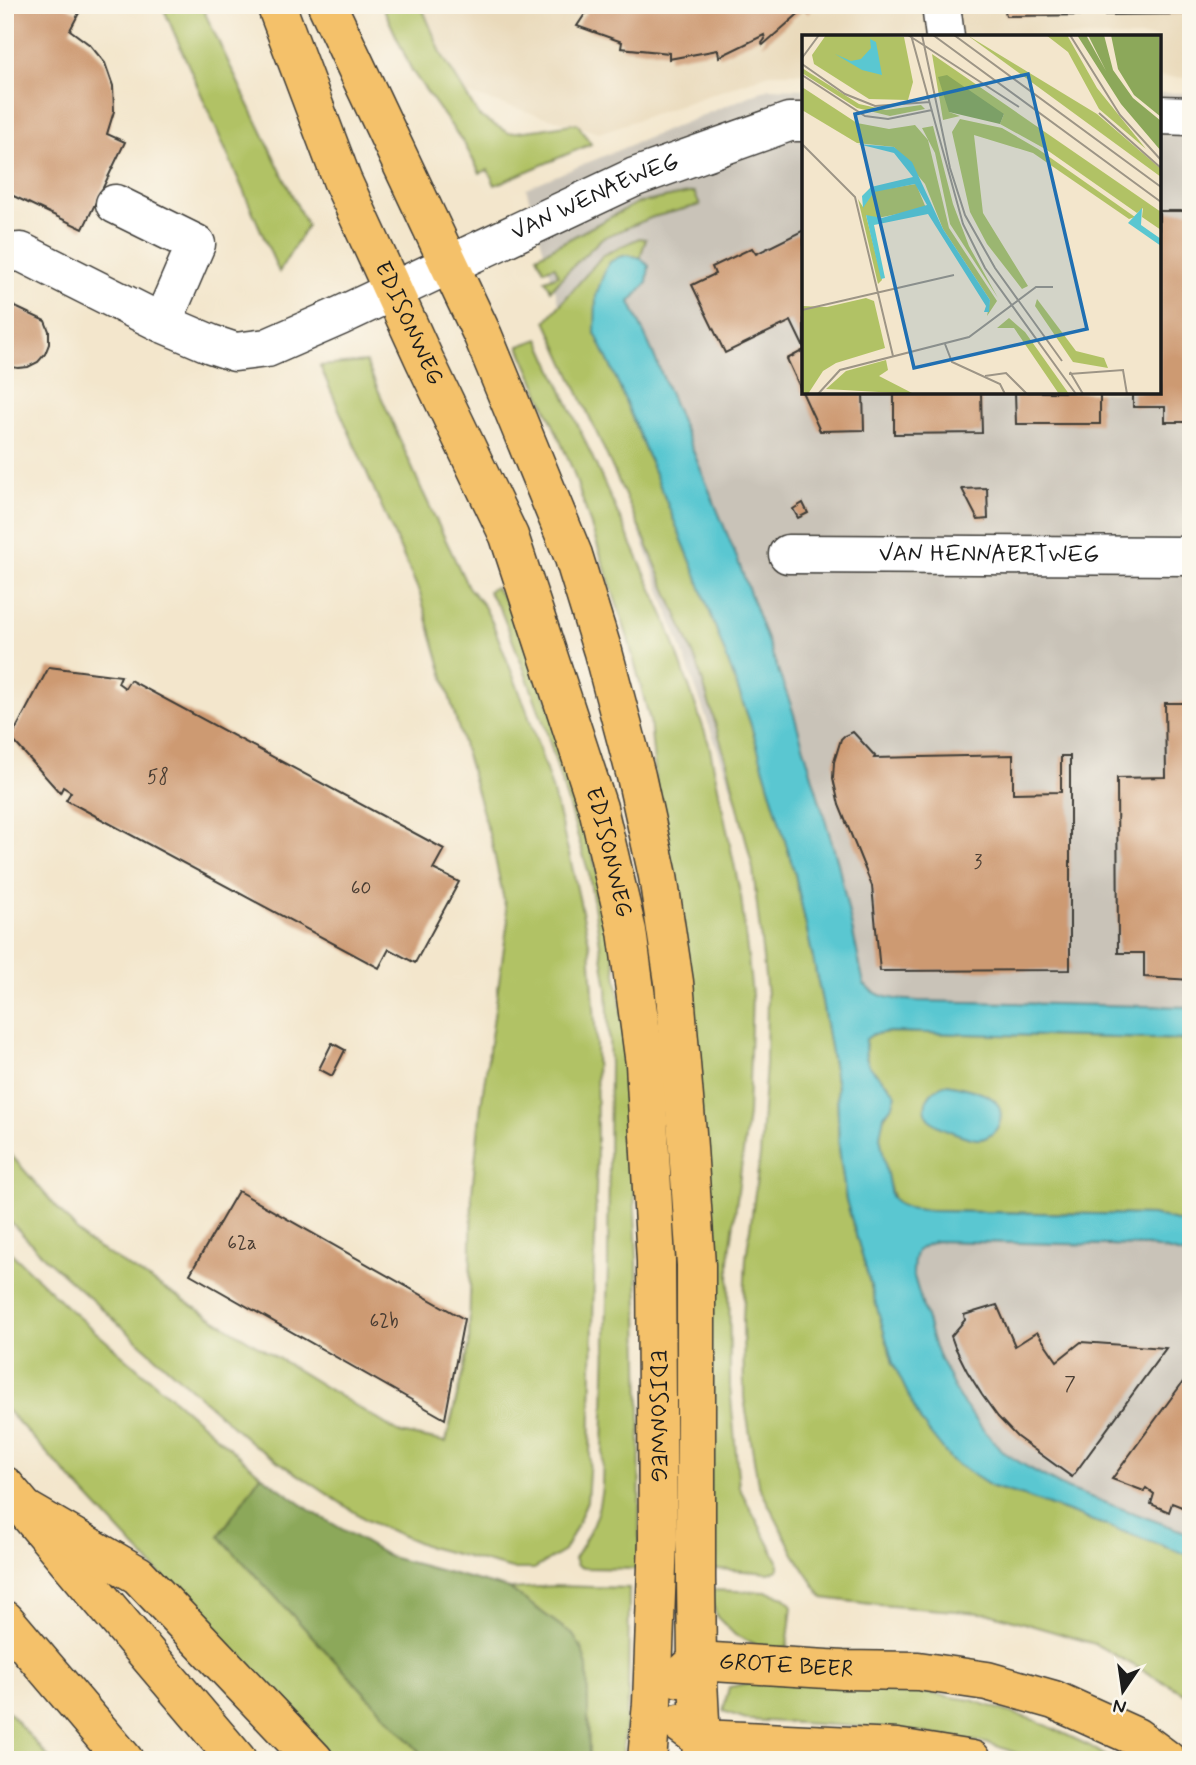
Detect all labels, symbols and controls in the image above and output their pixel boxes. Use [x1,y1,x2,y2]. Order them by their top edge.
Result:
inset map [802,35,1161,394]
street label: VAN WENAEWEG [506,147,683,248]
street label: EDISONWEG [366,257,450,390]
street label: VAN HENNAERTWEG [879,539,1099,571]
house number: 58 [147,765,169,790]
street label: EDISONWEG [577,783,638,921]
house number: 3 [974,850,983,875]
house number: 60 [351,876,371,901]
house number: 62a [227,1231,257,1256]
house number: 62b [369,1309,399,1334]
street label: EDISONWEG [642,1349,673,1482]
house number: 7 [1064,1372,1076,1397]
street label: GROTE BEER [718,1647,854,1685]
north arrow [1088,1656,1158,1726]
text: N [1111,1692,1128,1720]

